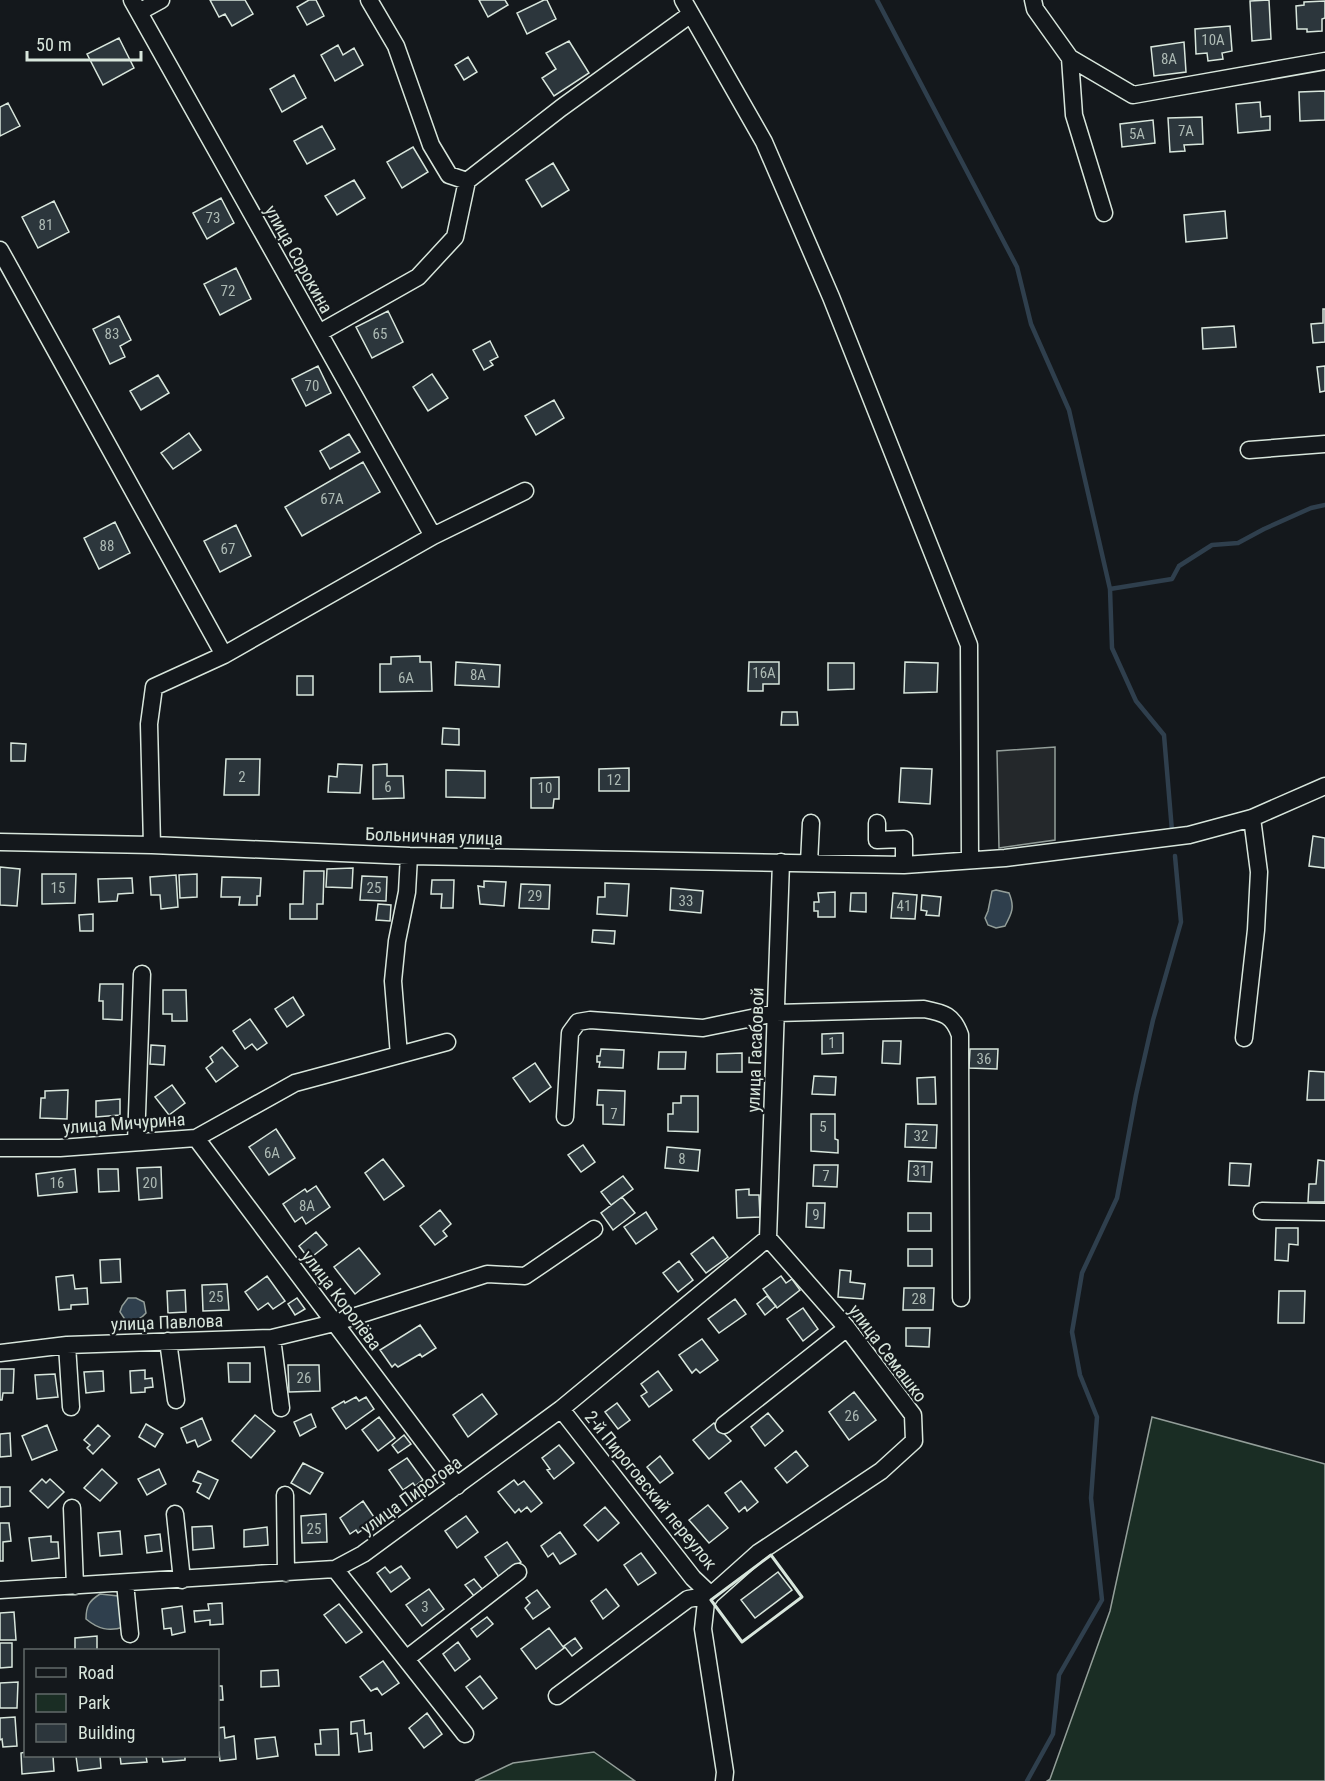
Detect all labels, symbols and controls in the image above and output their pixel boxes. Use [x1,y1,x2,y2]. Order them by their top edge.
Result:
scale bar [27,24,141,62]
house number: 10А [1201,31,1225,49]
text: 50 m [36,34,71,55]
house number: 8А [1161,50,1177,68]
house number: 7А [1178,122,1194,140]
house number: 5А [1129,125,1145,143]
street label: улица Сорокина [261,201,337,317]
house number: 73 [206,209,220,227]
house number: 81 [39,216,53,234]
house number: 72 [221,282,235,300]
house number: 83 [105,325,119,343]
house number: 65 [373,325,387,343]
house number: 70 [305,377,319,395]
house number: 67А [320,490,344,508]
house number: 88 [100,537,114,555]
house number: 67 [221,540,235,558]
house number: 16А [752,664,776,682]
house number: 8А [470,666,486,684]
house number: 6А [398,669,414,687]
house number: 2 [238,768,246,786]
house number: 12 [607,771,621,789]
house number: 6 [384,778,392,796]
house number: 10 [538,779,552,797]
street label: Больничная улица [365,823,503,849]
house number: 15 [51,879,65,897]
house number: 25 [367,879,381,897]
house number: 29 [528,887,542,905]
house number: 33 [679,892,693,910]
house number: 41 [897,897,911,915]
street label: улица Гасабовой [742,987,768,1113]
house number: 1 [828,1034,836,1052]
house number: 36 [977,1050,991,1068]
house number: 7 [610,1105,618,1123]
street label: улица Мичурина [62,1108,186,1138]
house number: 5 [819,1118,827,1136]
house number: 32 [914,1127,928,1145]
house number: 6А [264,1144,280,1162]
house number: 8 [678,1150,686,1168]
house number: 31 [913,1162,927,1180]
house number: 7 [822,1167,830,1185]
house number: 16 [50,1174,64,1192]
house number: 20 [143,1174,157,1192]
house number: 8А [299,1197,315,1215]
house number: 9 [812,1206,820,1224]
street label: улица Королёва [298,1246,386,1354]
house number: 25 [209,1288,223,1306]
house number: 28 [912,1290,926,1308]
street label: улица Семашко [844,1300,932,1406]
street label: улица Павлова [110,1310,224,1334]
house number: 26 [297,1369,311,1387]
street label: 2-й Пироговский переулок [581,1407,722,1574]
house number: 26 [845,1407,859,1425]
street label: улица Пирогова [357,1451,465,1539]
house number: 25 [307,1520,321,1538]
house number: 3 [421,1598,429,1616]
legend [24,1649,219,1757]
text: Road [78,1662,114,1683]
text: Park [78,1692,110,1713]
text: Building [78,1722,135,1743]

